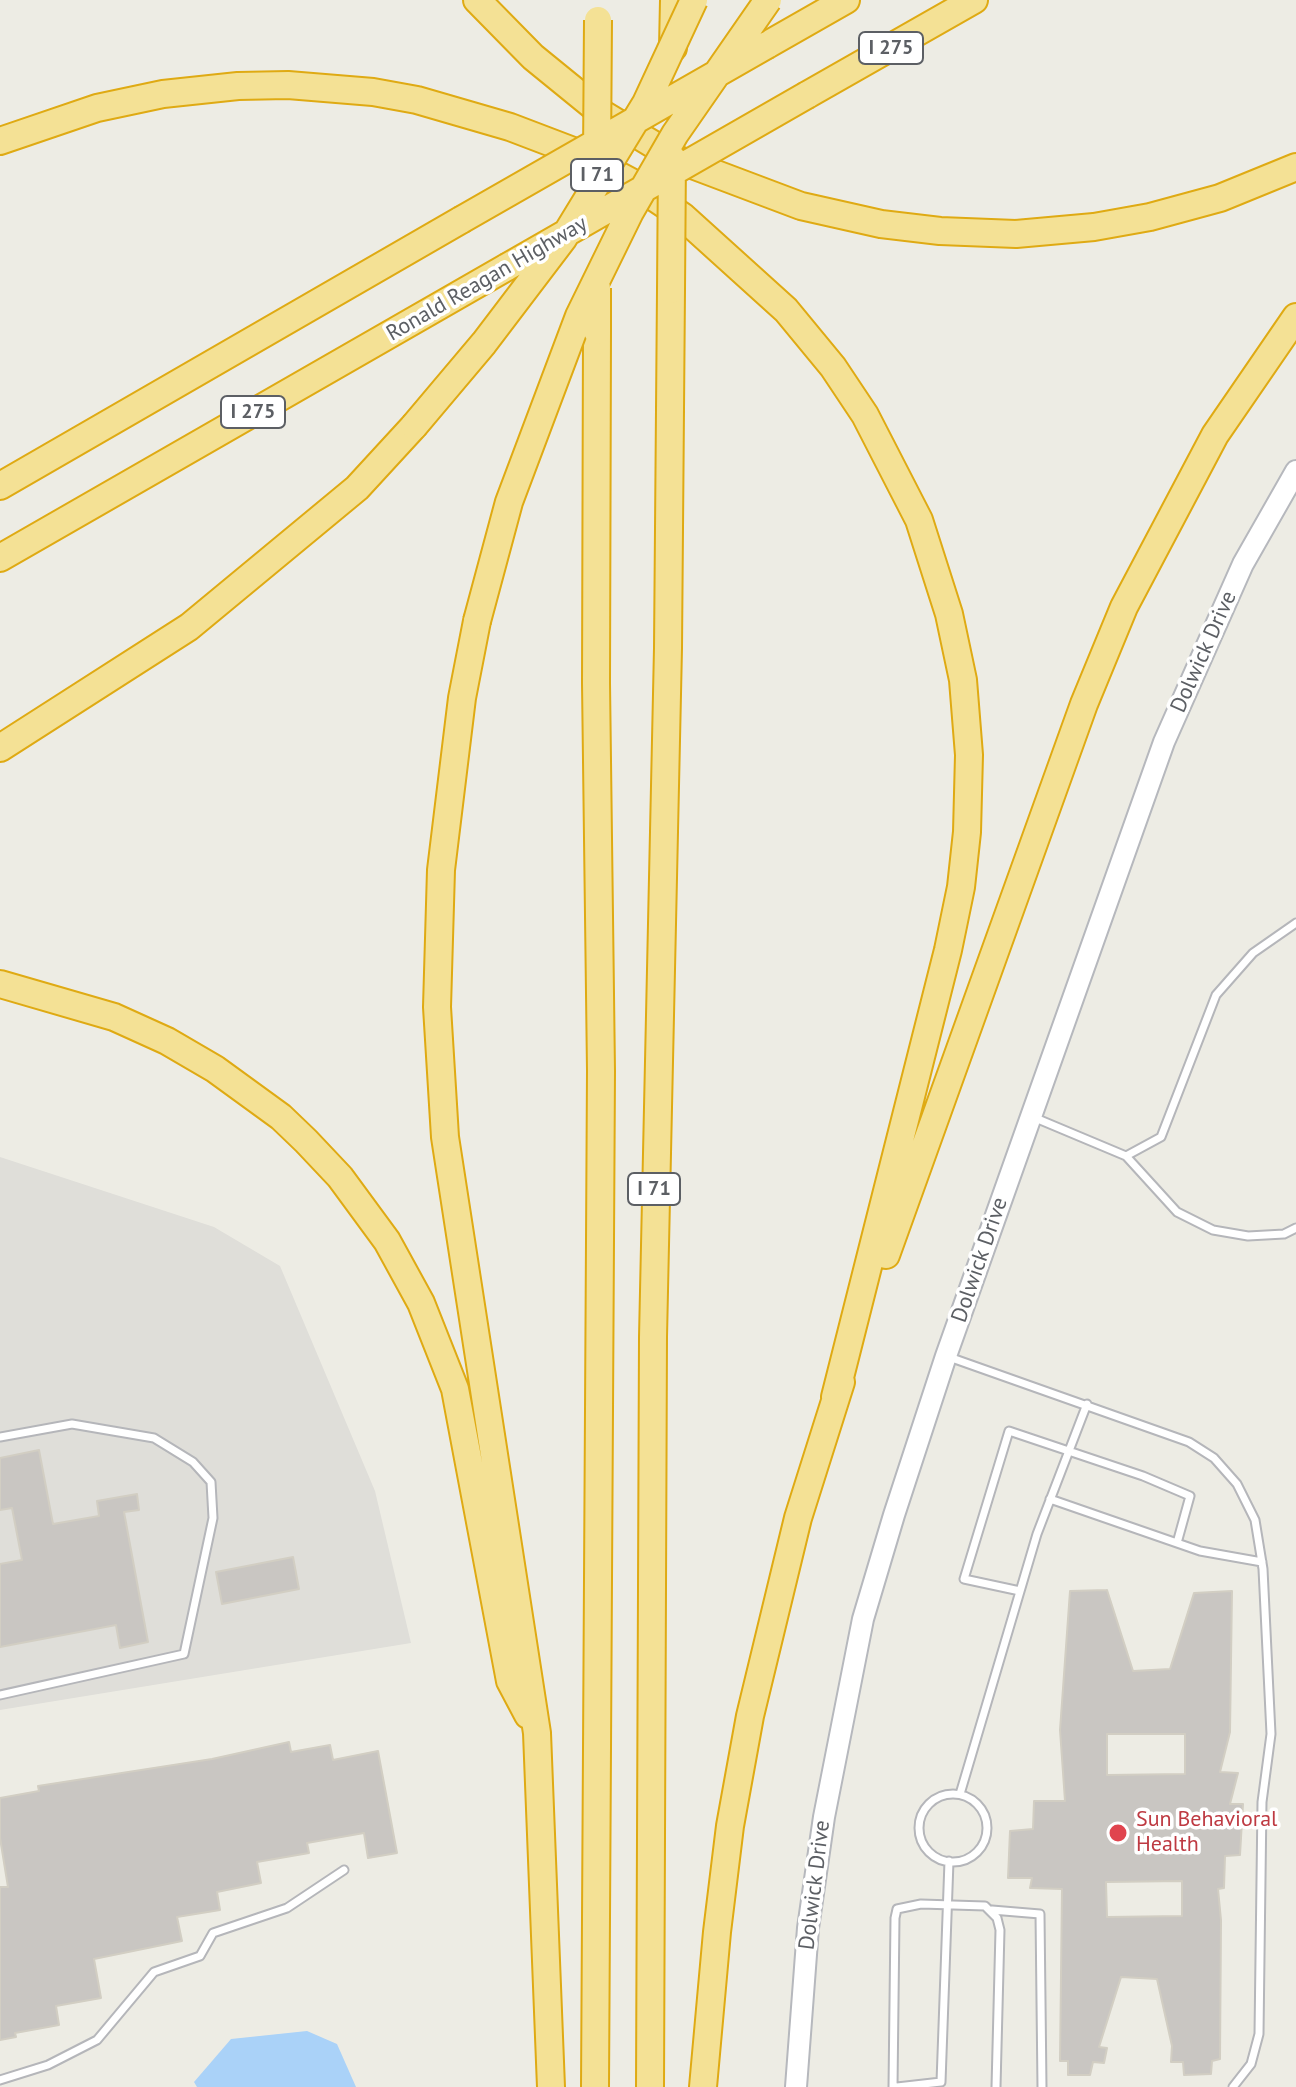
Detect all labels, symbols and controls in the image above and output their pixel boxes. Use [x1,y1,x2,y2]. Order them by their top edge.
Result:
road number: I 275 [859,32,923,64]
road number: I 71 [571,159,623,191]
street label: Ronald Reagan Highway [382,211,592,347]
road number: I 275 [221,396,285,428]
street label: Dolwick Drive [1165,587,1243,717]
road number: I 71 [628,1173,680,1205]
street label: Dolwick Drive [946,1194,1014,1326]
place label: Sun Behavioral Health [1136,1807,1278,1858]
street label: Dolwick Drive [794,1819,836,1951]
marker: Sun Behavioral Health [1107,1822,1129,1844]

